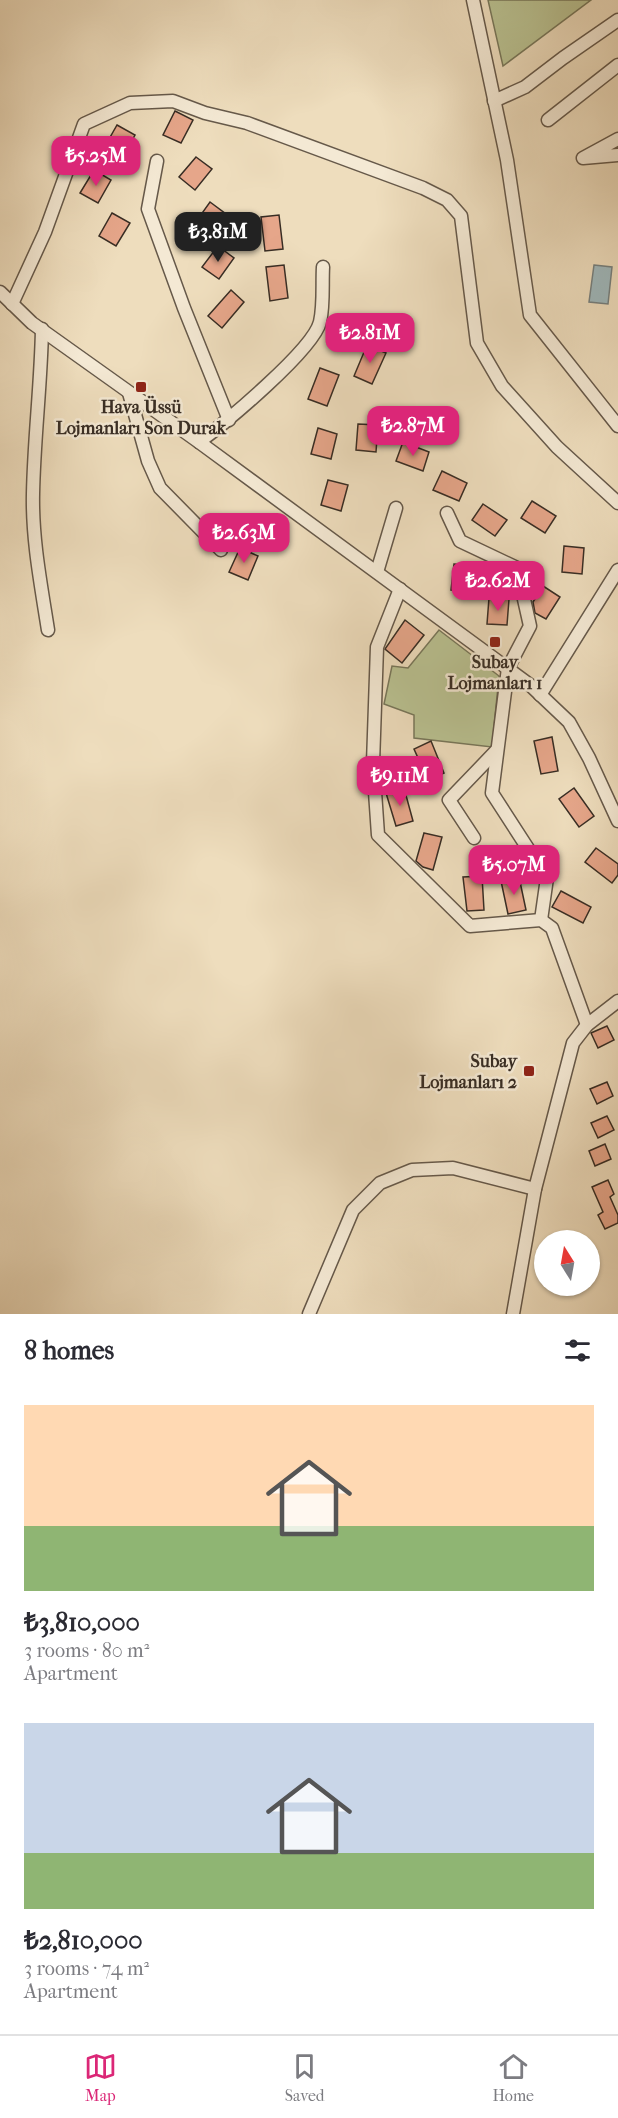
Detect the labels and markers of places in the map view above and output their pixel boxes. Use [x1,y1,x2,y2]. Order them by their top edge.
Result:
pin: ₺5.25M [47,136,145,187]
pin: ₺3.81M [169,212,267,263]
pin: ₺2.81M [321,313,419,364]
marker: Hava Üssü Lojmanları Son Durak [134,380,148,394]
place label: Hava Üssü Lojmanları Son Durak [56,395,227,439]
pin: ₺2.87M [364,406,462,457]
pin: ₺2.63M [195,513,293,564]
pin: ₺2.62M [449,561,547,612]
marker: Subay Lojmanları 1 [488,635,502,649]
place label: Subay Lojmanları 1 [448,652,542,694]
pin: ₺9.11M [351,756,449,807]
pin: ₺5.07M [465,845,563,896]
place label: Subay Lojmanları 2 [419,1051,518,1093]
marker: Subay Lojmanları 2 [522,1064,536,1078]

